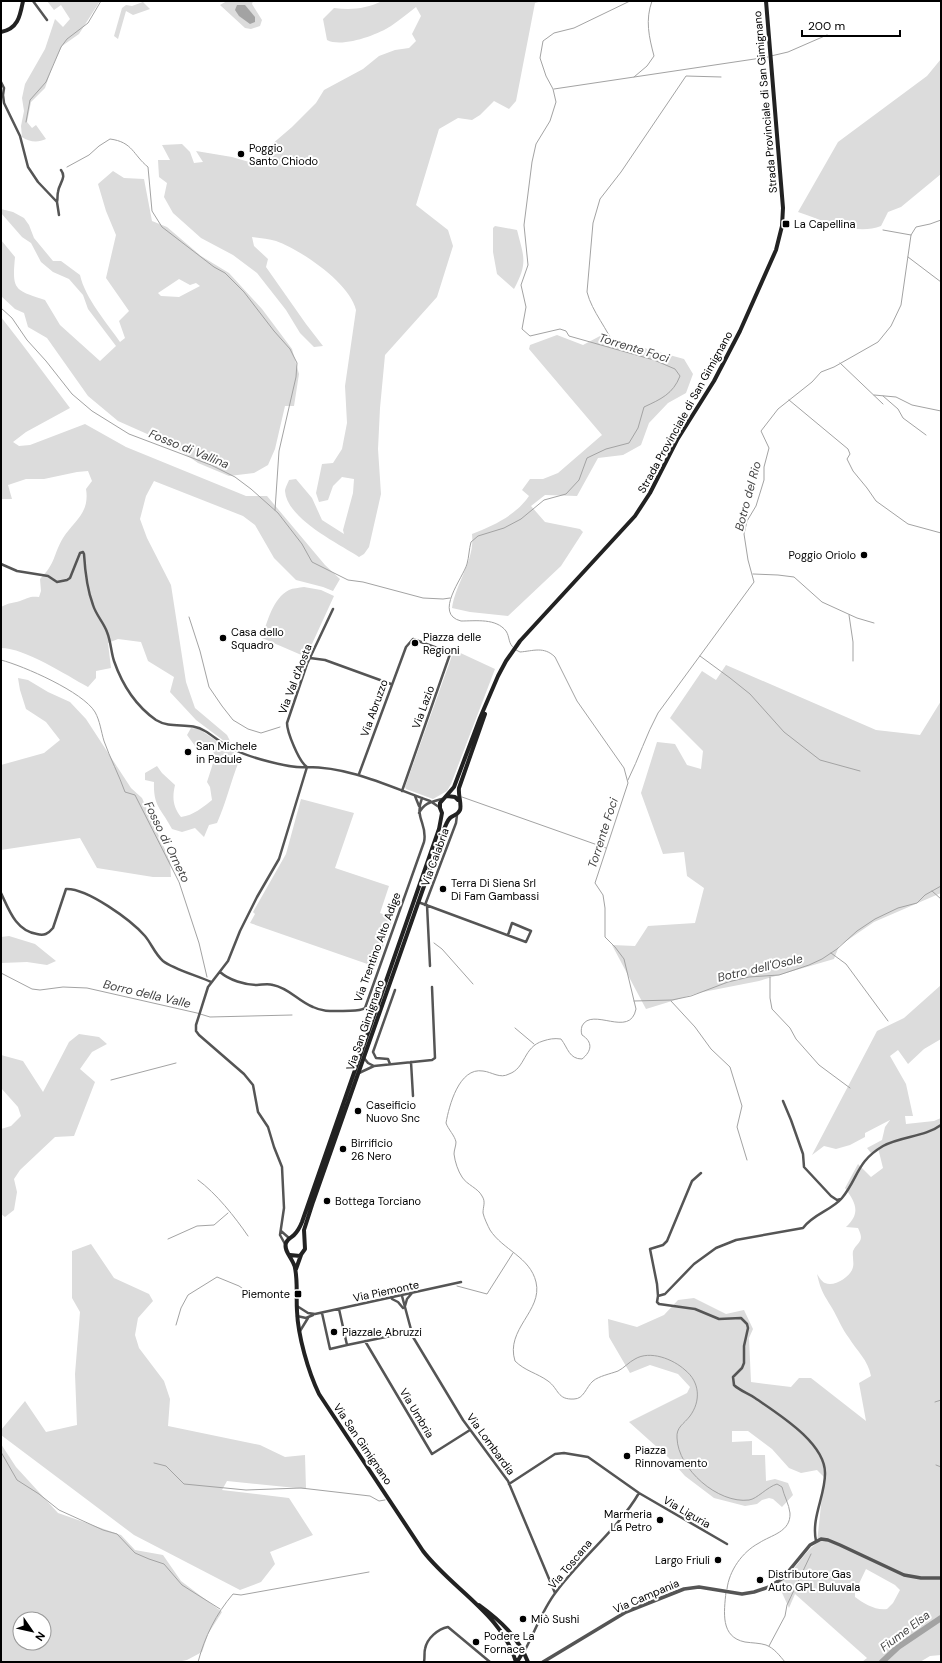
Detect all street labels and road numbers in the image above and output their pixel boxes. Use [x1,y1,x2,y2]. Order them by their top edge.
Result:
street label: Strada Provinciale di San Gimignano [750,10,780,194]
street label: Strada Provinciale di San Gimignano [634,329,736,495]
street label: Via Val d'Aosta [275,642,315,716]
street label: Via Abruzzo [357,677,391,739]
street label: Via Lazio [409,684,437,730]
street label: Via Calabria [418,826,452,888]
street label: Via Trentino Alto Adige [351,890,403,1004]
street label: Via San Gimignano [343,978,387,1072]
street label: Via Piemonte [352,1277,420,1305]
street label: Via Umbria [397,1386,437,1440]
street label: Via San Gimignano [331,1401,395,1487]
street label: Via Lombardia [464,1410,518,1478]
street label: Via Liguria [661,1493,713,1531]
street label: Via Toscana [545,1536,595,1592]
street label: Via Campania [611,1576,681,1616]

